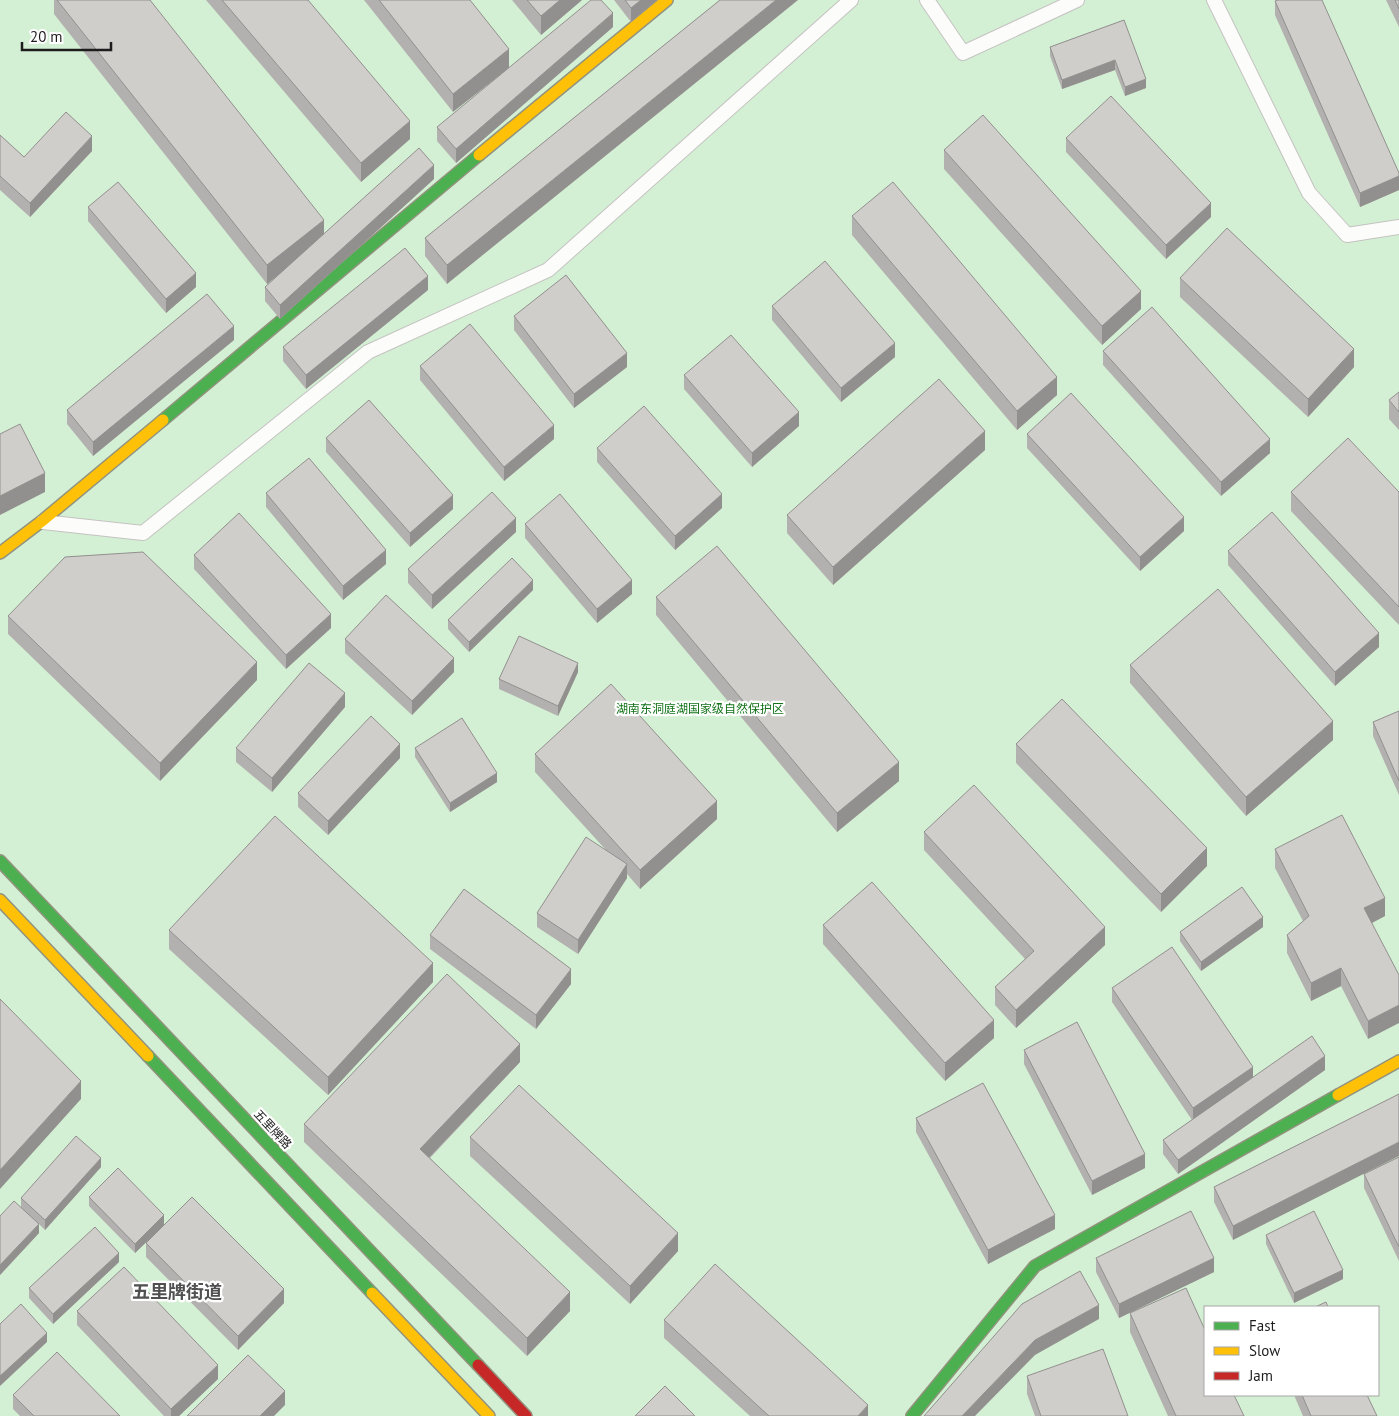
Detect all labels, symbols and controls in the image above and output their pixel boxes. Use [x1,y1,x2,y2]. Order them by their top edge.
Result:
scale bar [22,20,111,52]
text: 20 m [30,27,63,46]
park label: 湖南东洞庭湖国家级自然保护区 [616,701,784,716]
street label: 五里牌路 [251,1106,295,1152]
district label: 五里牌街道 [132,1280,222,1303]
legend [1204,1306,1379,1396]
text: Fast [1249,1316,1276,1335]
text: Slow [1249,1341,1280,1360]
text: Jam [1248,1366,1273,1385]

